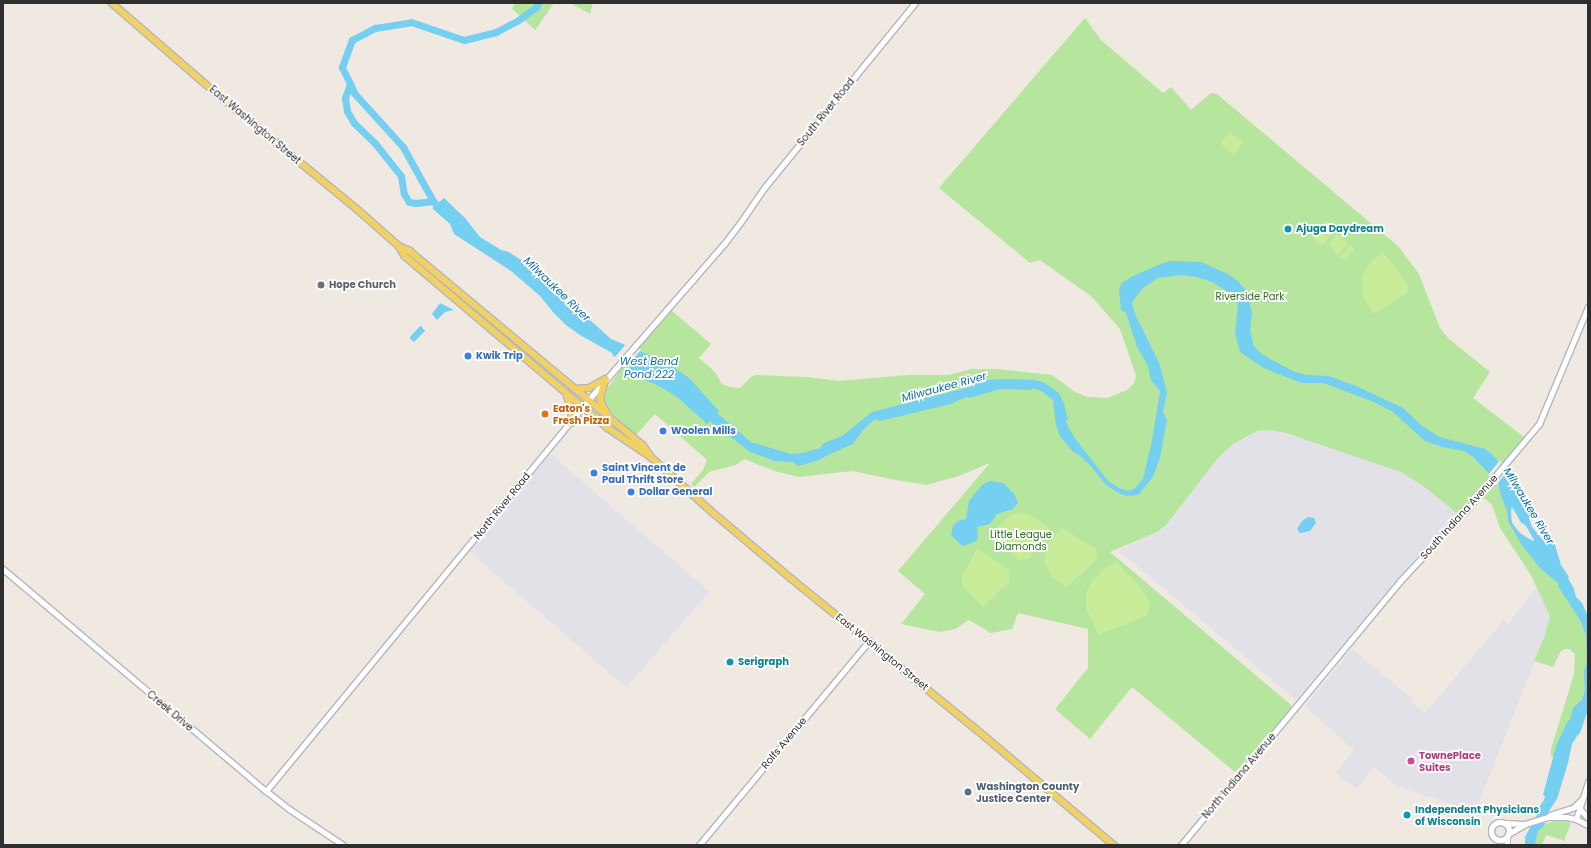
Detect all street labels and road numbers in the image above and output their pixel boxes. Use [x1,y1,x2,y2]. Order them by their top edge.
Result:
street label: South River Road [795,76,857,148]
street label: East Washington Street [207,83,303,167]
street label: North River Road [471,470,533,542]
street label: South Indiana Avenue [1418,472,1500,562]
street label: East Washington Street [833,611,931,693]
street label: Creek Drive [144,688,196,734]
street label: Rolfs Avenue [759,715,809,771]
street label: North Indiana Avenue [1200,731,1278,821]

